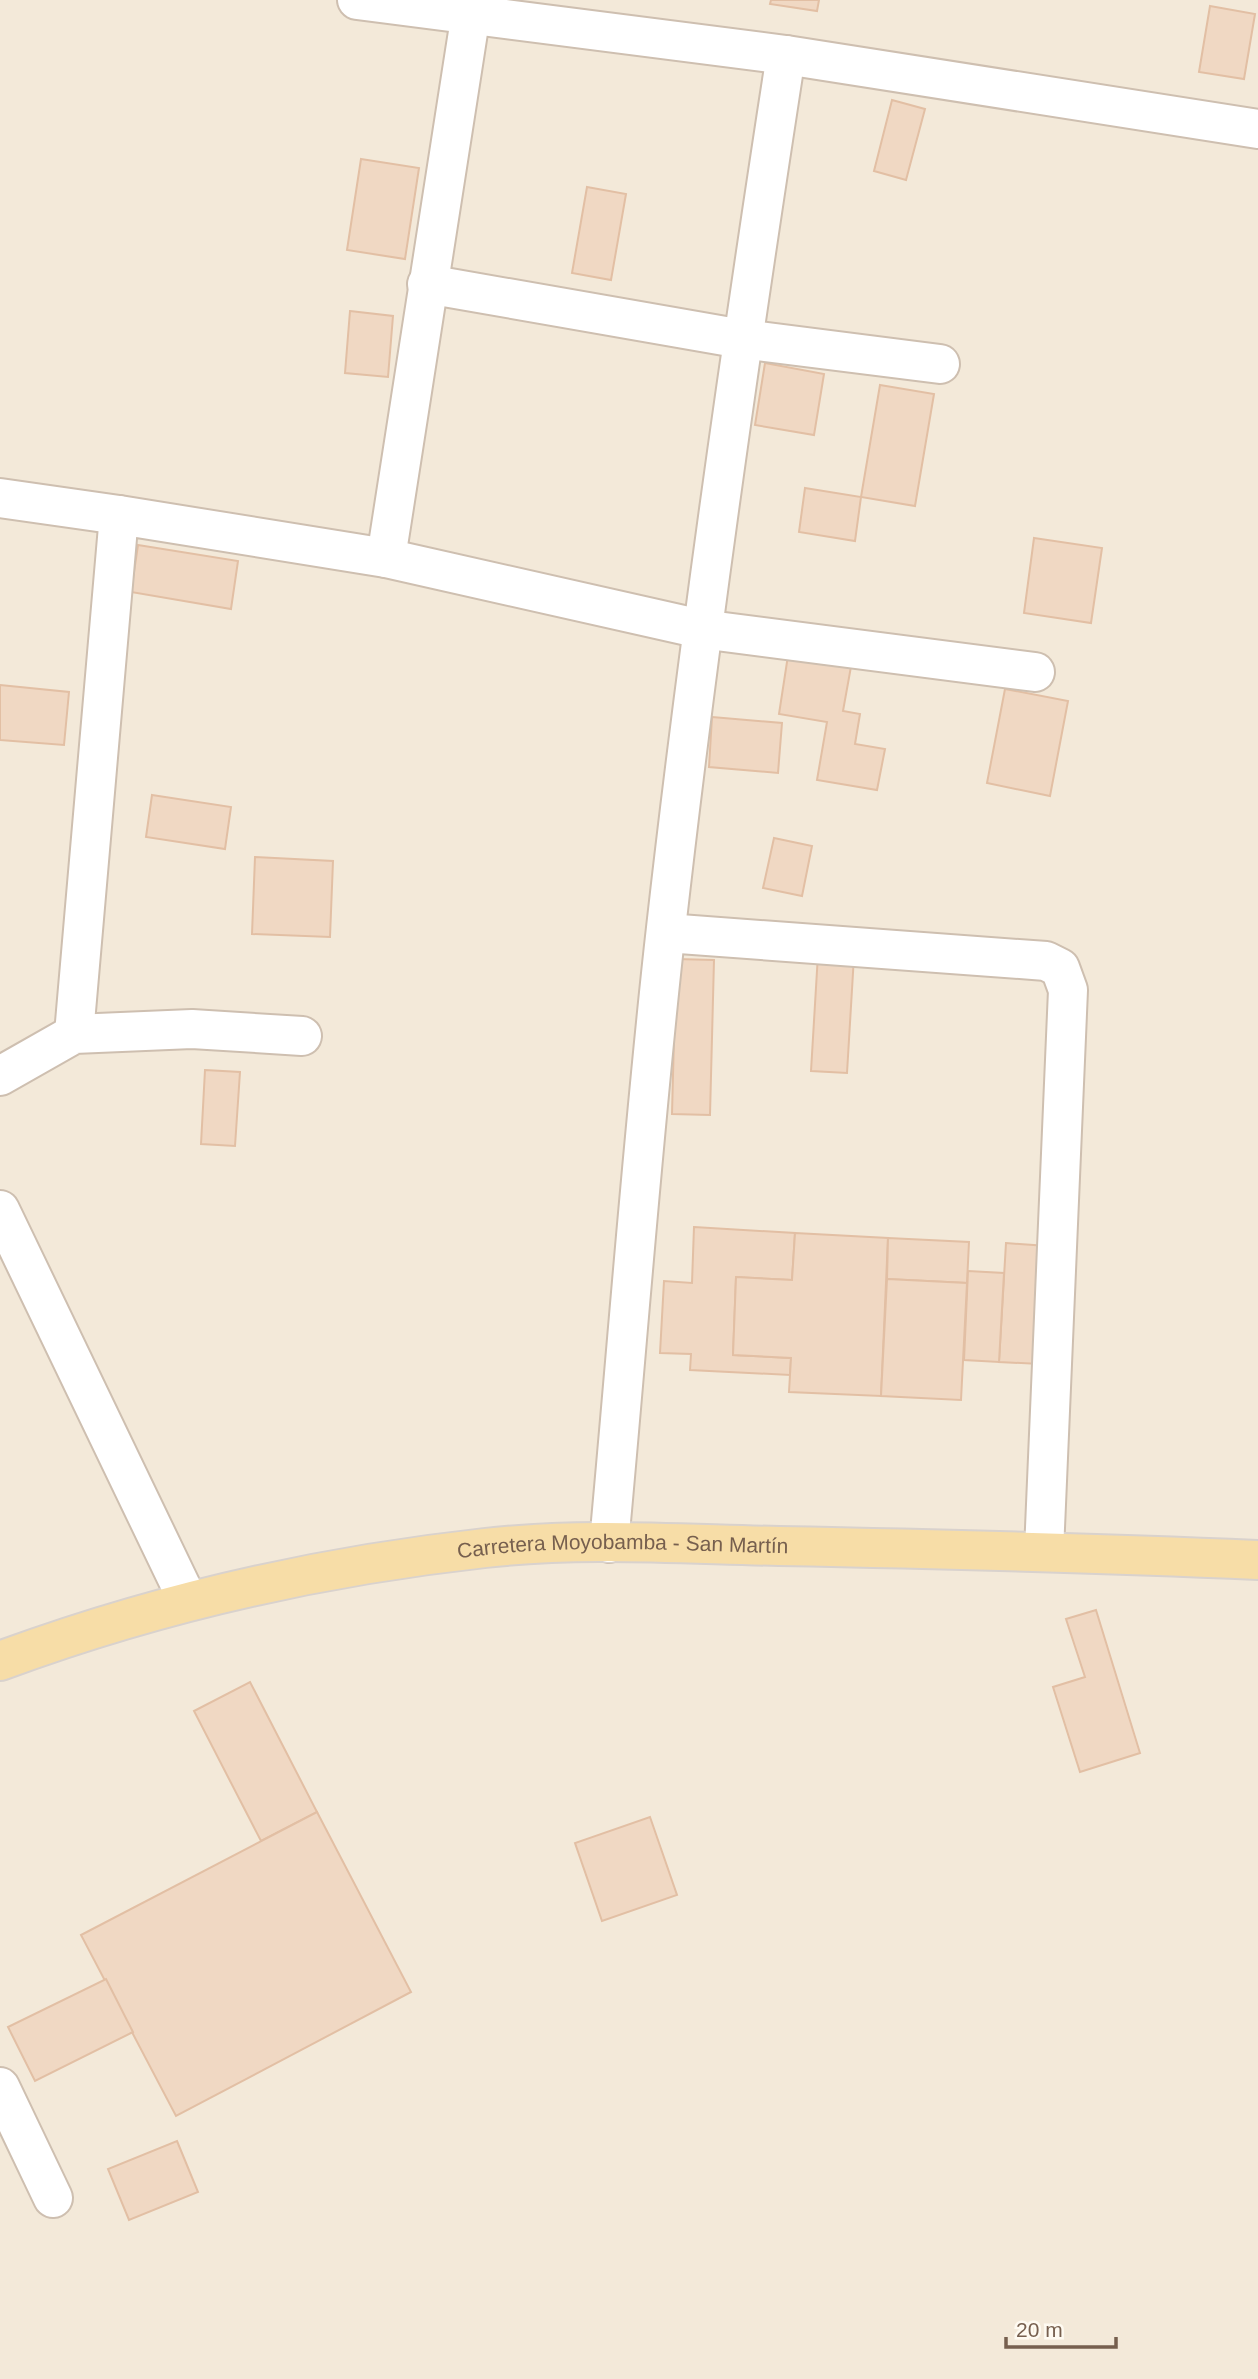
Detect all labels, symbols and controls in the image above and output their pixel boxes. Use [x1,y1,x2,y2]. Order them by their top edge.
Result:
street label: Carretera Moyobamba - San Martín [456,1530,789,1562]
scale bar [1006,2306,1116,2350]
text: 20 m [1016,2318,1063,2341]

